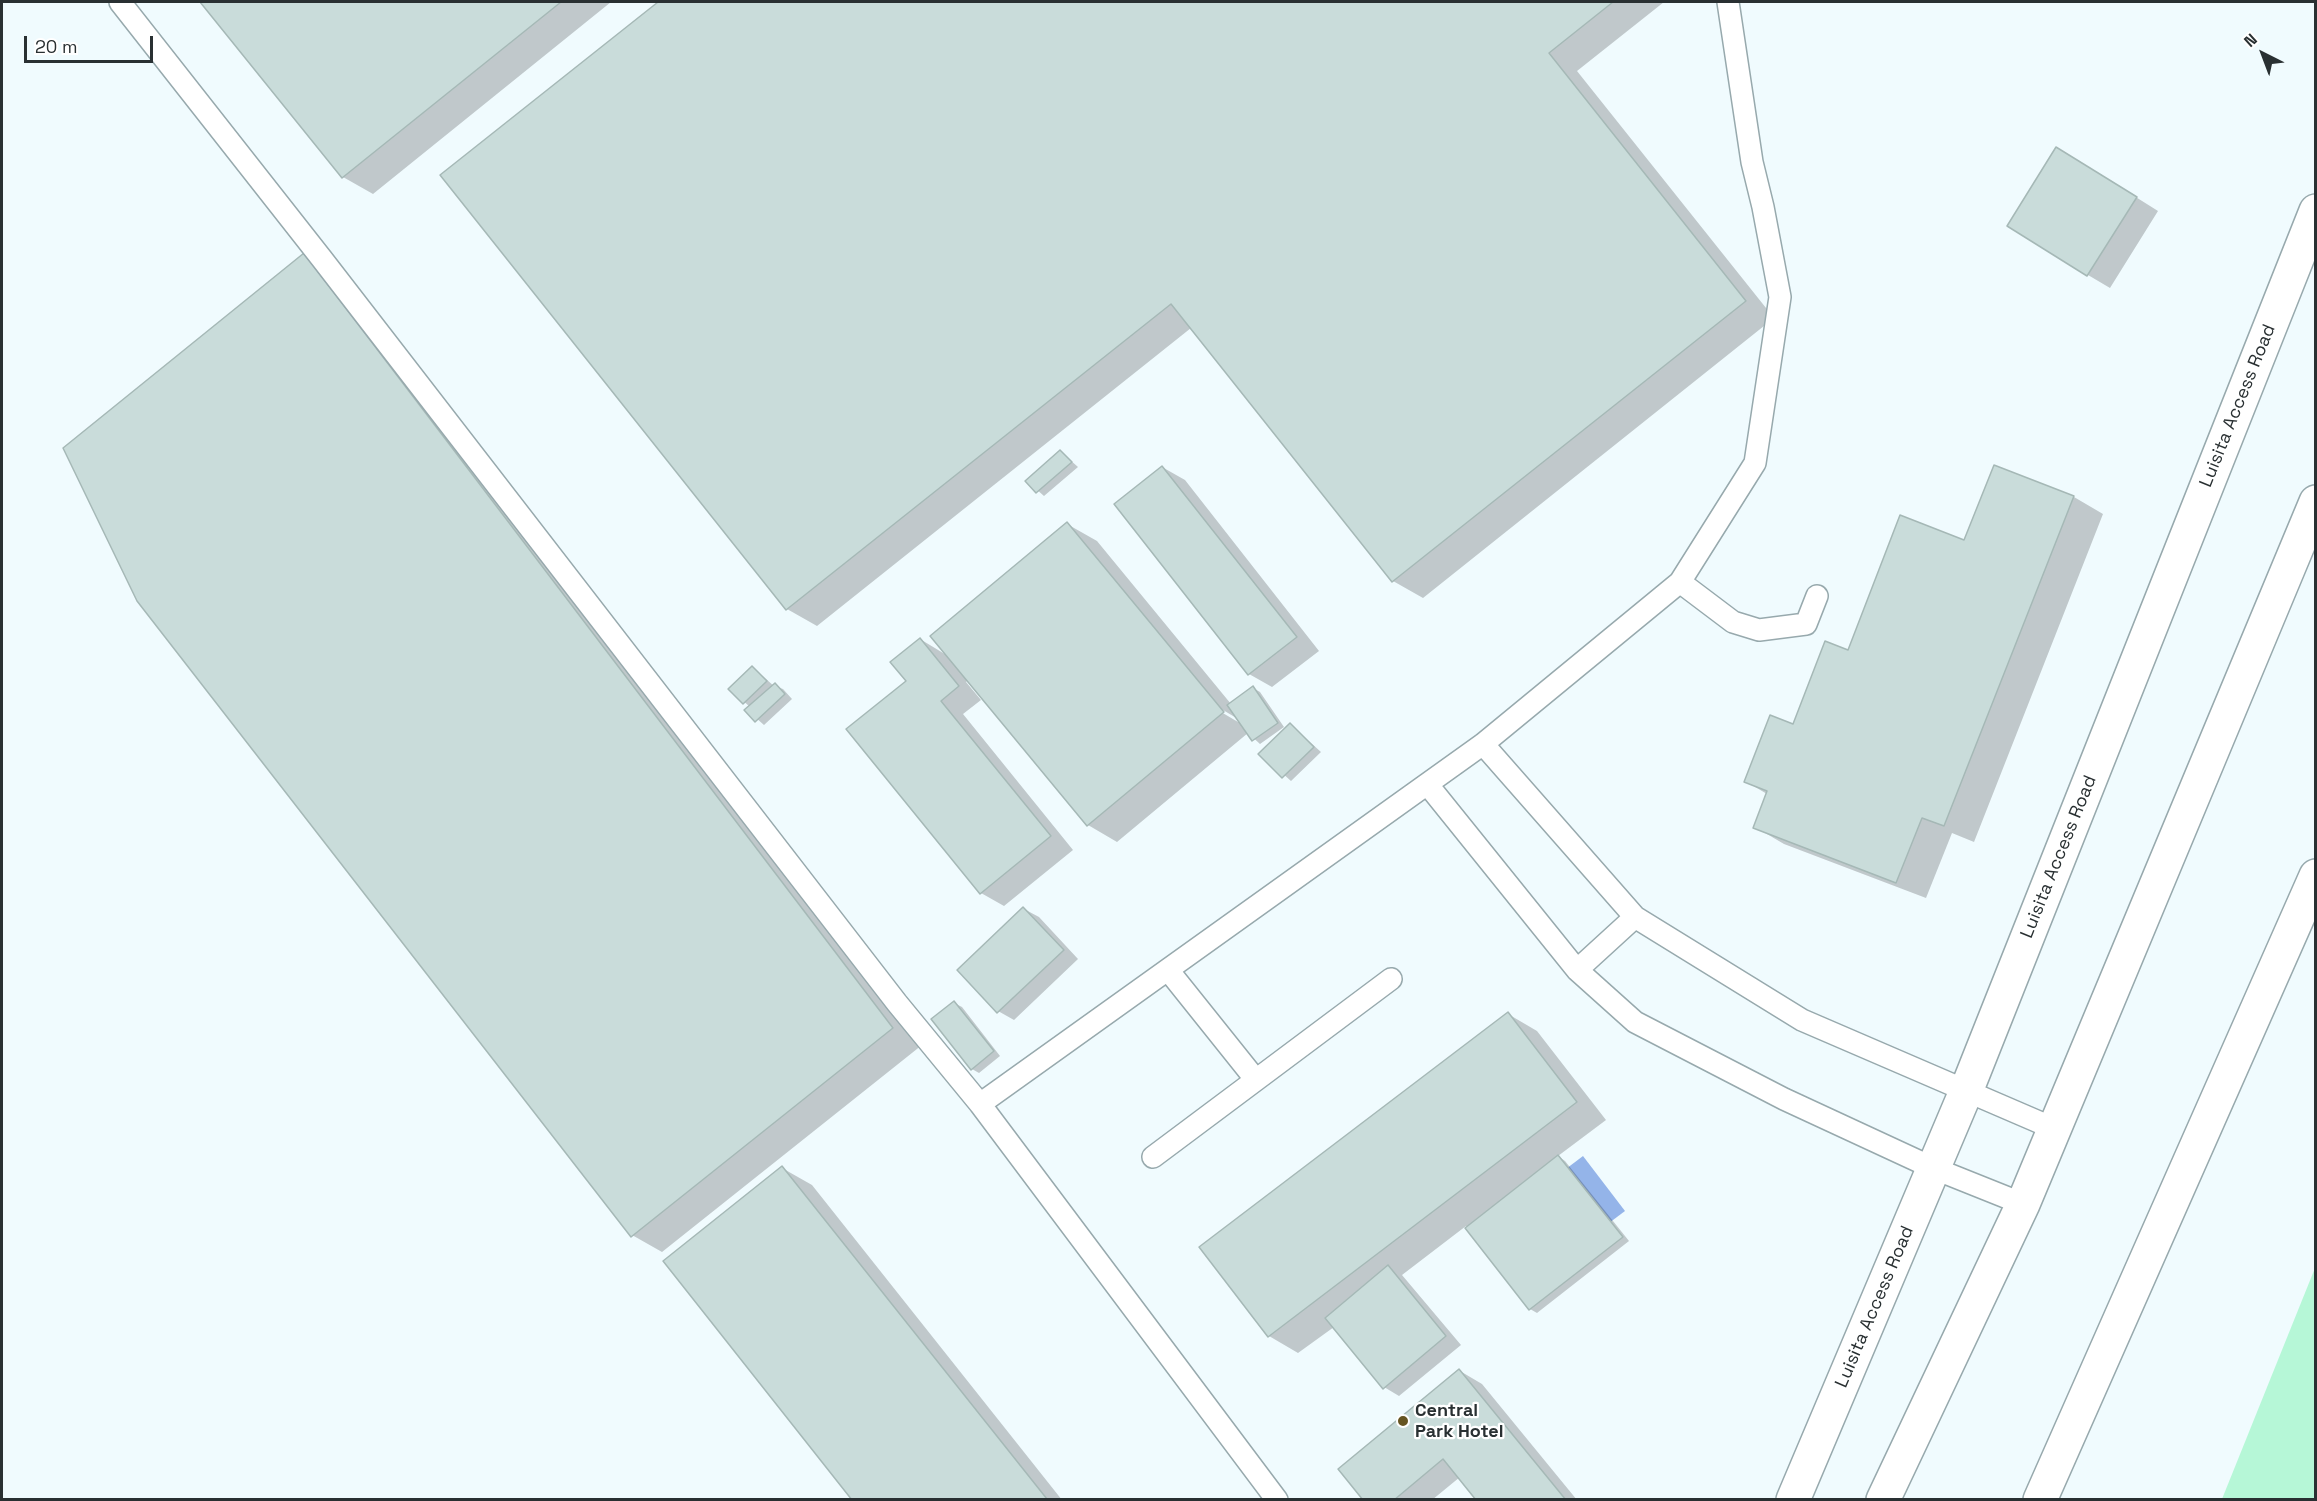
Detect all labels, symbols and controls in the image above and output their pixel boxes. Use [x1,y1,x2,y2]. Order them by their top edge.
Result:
scale bar [27,24,156,62]
north arrow [2233,24,2293,84]
text: N [2240,29,2262,52]
text: 20 m [35,35,78,58]
street label: Luisita Access Road [2195,321,2281,491]
street label: Luisita Access Road [2016,772,2102,942]
street label: Luisita Access Road [1831,1223,1919,1391]
place label: Central Park Hotel [1415,1400,1504,1442]
marker: Central Park Hotel [1396,1414,1410,1428]

